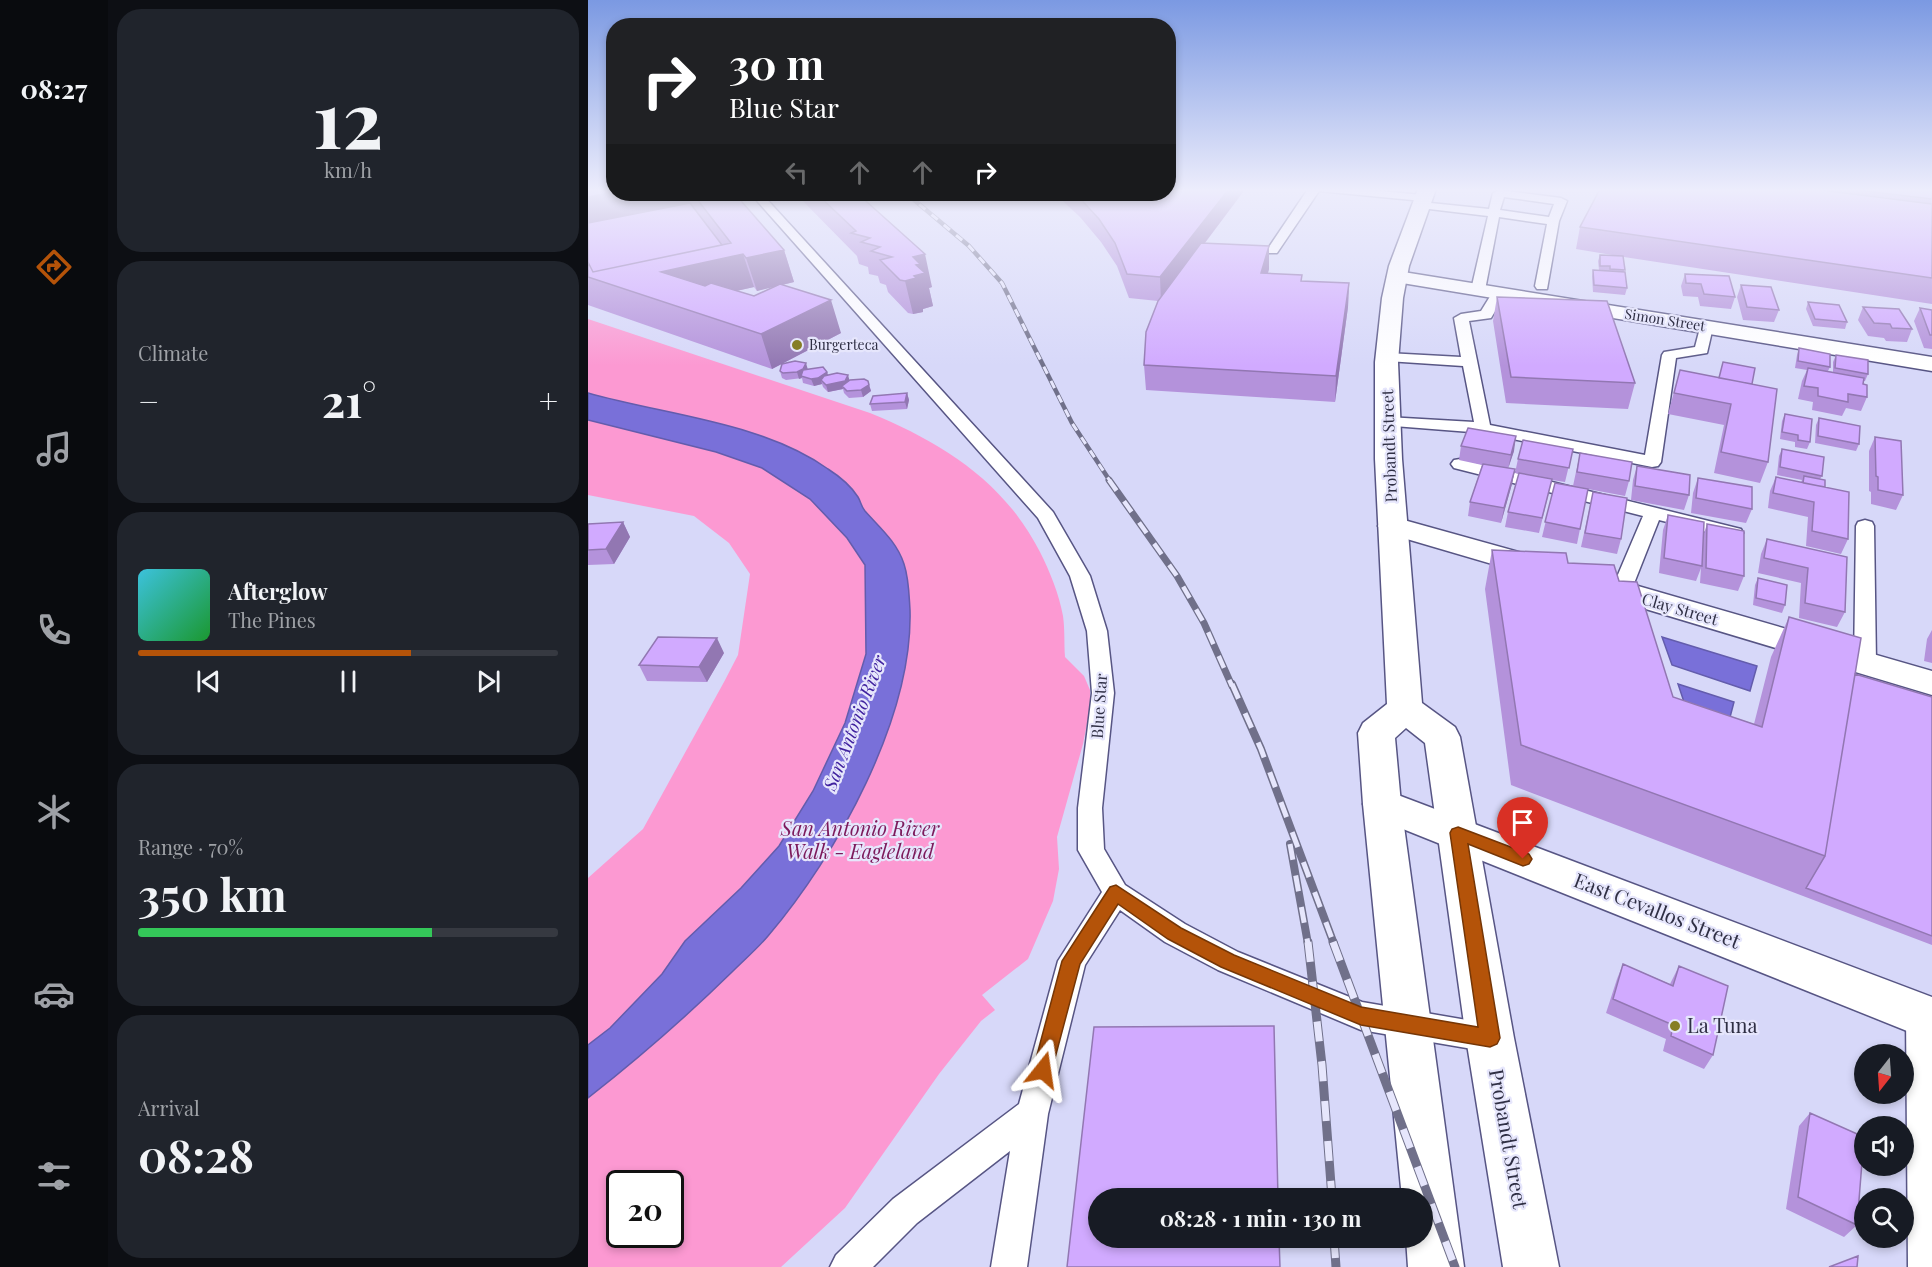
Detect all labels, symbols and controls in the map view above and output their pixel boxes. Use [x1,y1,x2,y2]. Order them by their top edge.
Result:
text: 30 m [729,35,824,91]
icon: right [630,42,708,120]
text: 12 [313,65,383,169]
text: 08:27 [21,70,87,106]
text: Blue Star [729,89,839,125]
text: km/h [324,156,372,183]
icon: left [780,156,813,189]
icon: ahead [843,156,876,189]
icon: ahead [906,156,939,189]
icon: right [969,156,1002,189]
icon: directions [33,246,75,288]
street label: Simon Street [1623,304,1708,335]
place label: Burgerteca [809,335,878,354]
marker: Burgerteca [790,338,804,352]
text: Climate [138,339,208,366]
text: 21° [322,369,376,429]
text: − [138,378,159,422]
text: + [539,378,558,422]
street label: Probandt Street [1376,389,1401,503]
icon: music [33,428,75,470]
text: Afterglow [228,576,328,606]
street label: Clay Street [1640,588,1721,629]
text: The Pines [228,606,316,633]
icon: phone [33,609,75,651]
water label: San Antonio River [817,651,891,794]
icon: previous [192,665,225,698]
icon: pause [332,665,365,698]
icon: next [472,665,505,698]
street label: Blue Star [1086,673,1111,739]
icon: climate [33,791,75,833]
pin [1497,797,1548,859]
icon: arrive [1506,806,1539,839]
park label: San Antonio River Walk - Eagleland [780,814,941,864]
text: Range · 70% [138,833,243,860]
text: 350 km [138,863,287,923]
street label: East Cevallos Street [1571,865,1745,954]
icon: car [33,973,75,1015]
place label: La Tuna [1687,1011,1758,1038]
marker: La Tuna [1668,1019,1682,1033]
position arrow [1011,1038,1075,1102]
north arrow [1854,1044,1914,1104]
map controls [1854,1044,1914,1248]
street label: Probandt Street [1484,1067,1535,1212]
text: Arrival [138,1094,200,1121]
button: sound [1854,1116,1914,1176]
text: 08:28 [138,1124,254,1184]
icon: filters [33,1155,75,1197]
speed limit sign: 20 [606,1170,684,1248]
button: search [1854,1188,1914,1248]
text: 08:28 · 1 min · 130 m [1160,1203,1361,1233]

